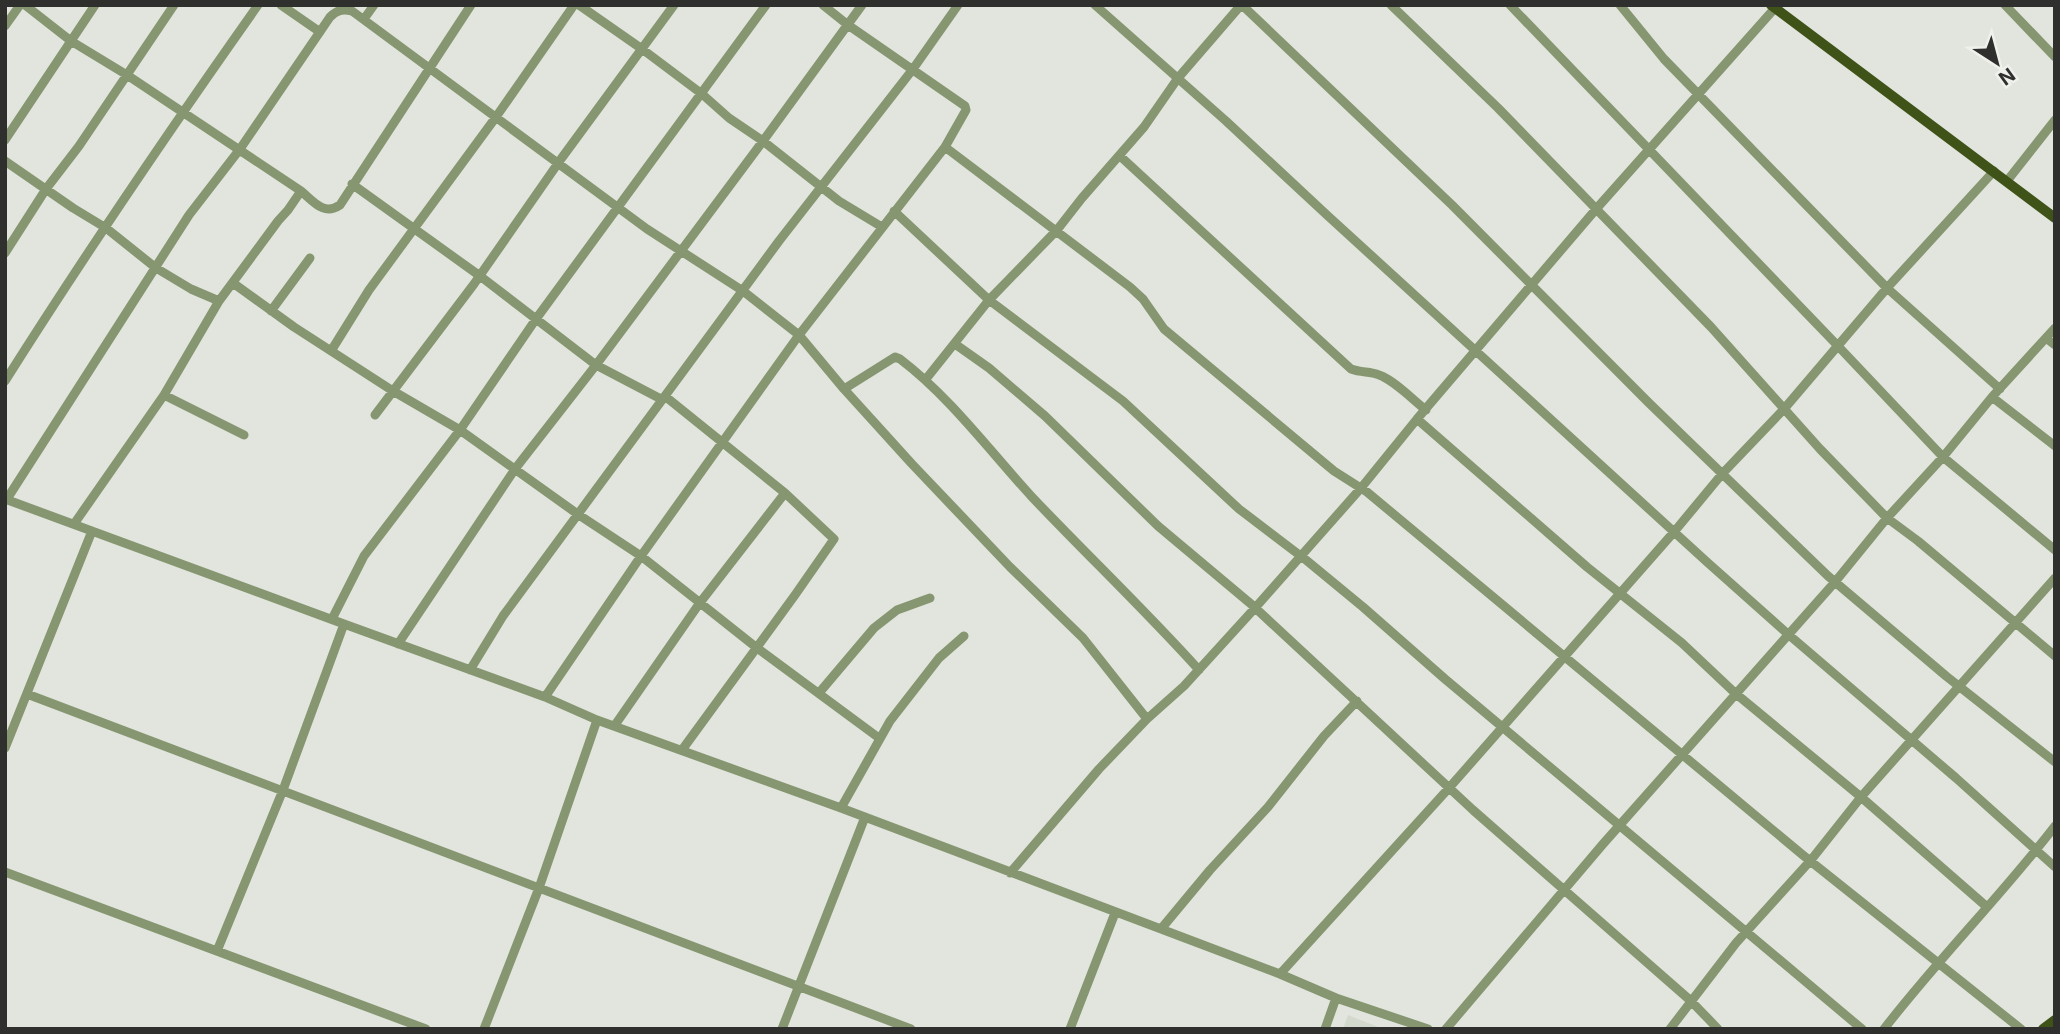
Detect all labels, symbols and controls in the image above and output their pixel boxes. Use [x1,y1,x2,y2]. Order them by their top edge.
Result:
north arrow [1962,28,2032,98]
text: N [1994,63,2019,90]

